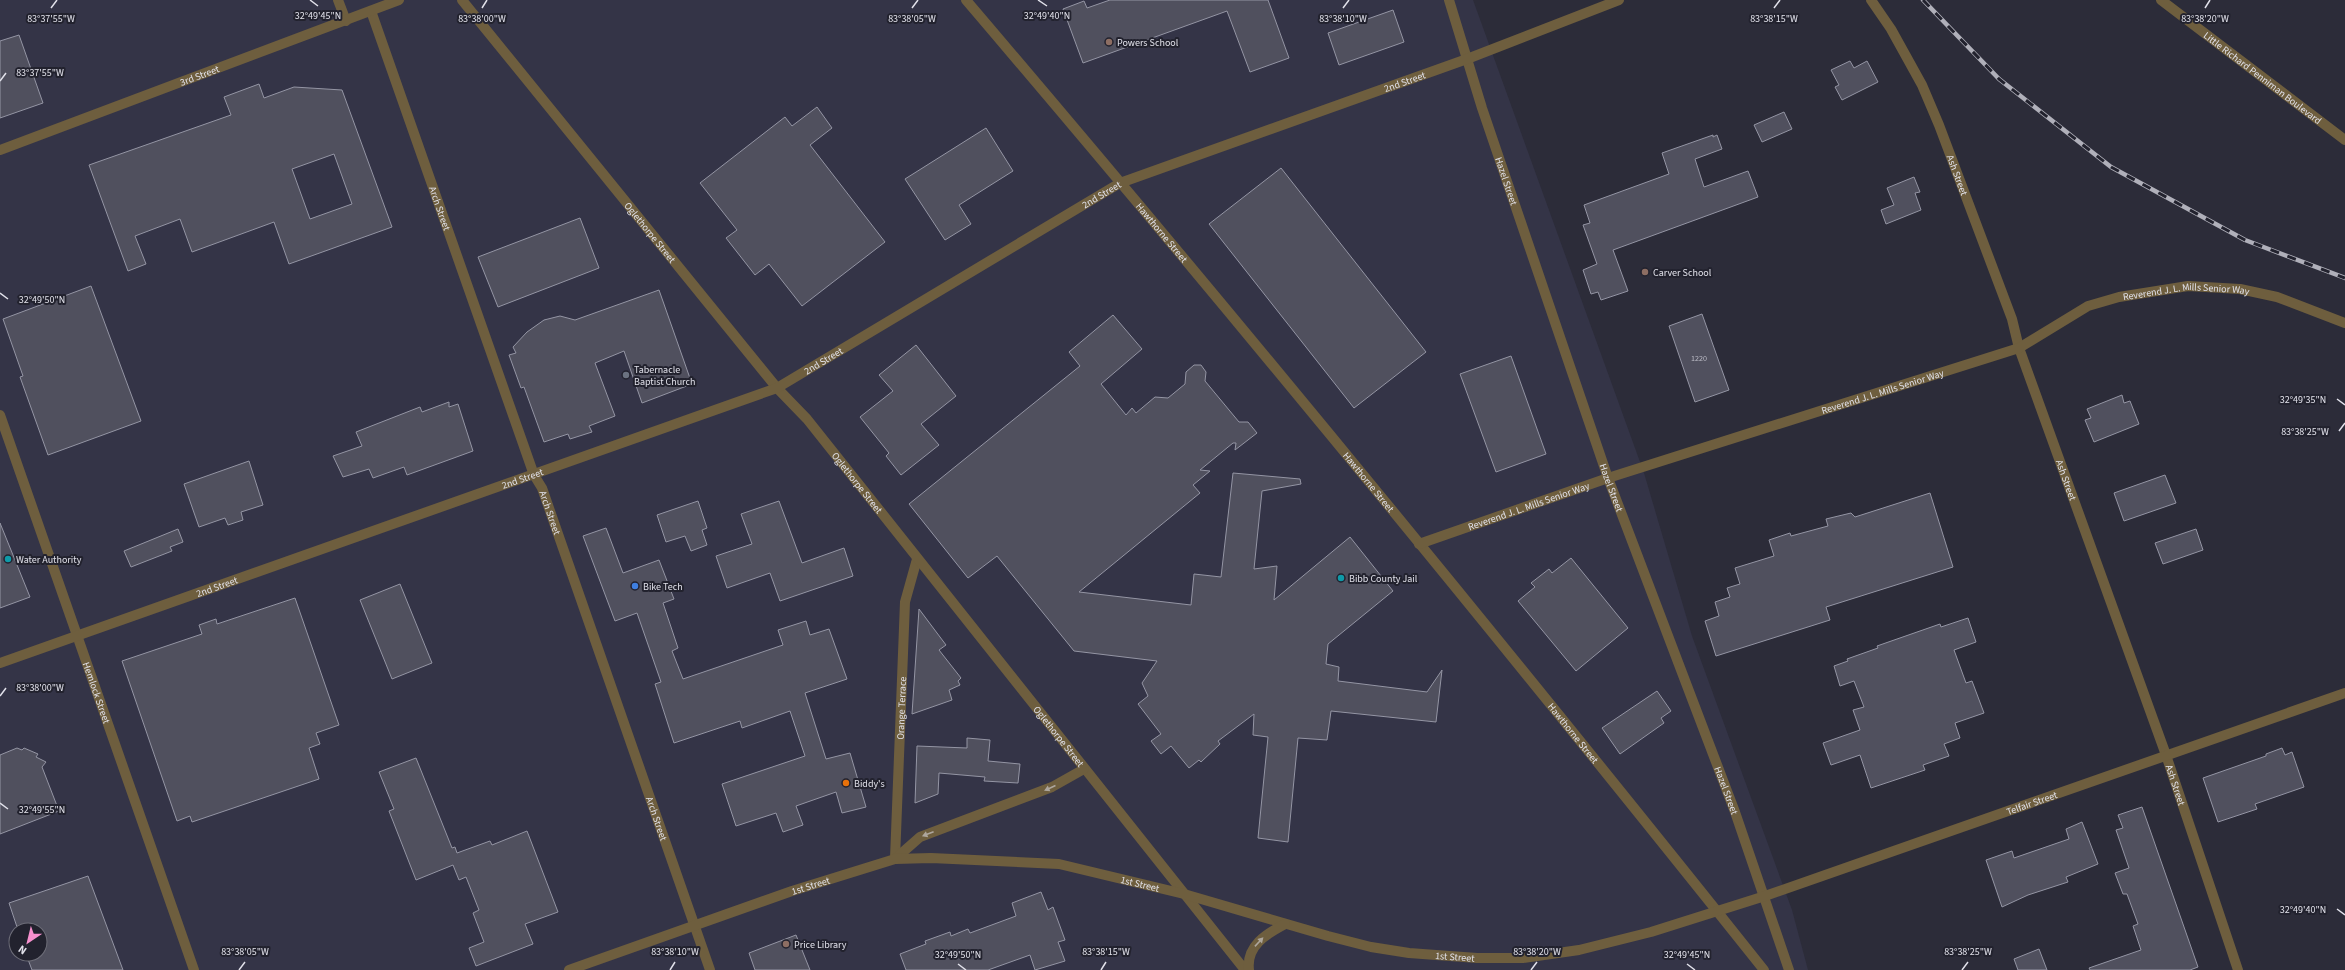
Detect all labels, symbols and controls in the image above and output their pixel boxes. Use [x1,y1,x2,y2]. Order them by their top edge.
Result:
text: 32°49'45"N [295,9,341,23]
text: 32°49'40"N [1024,9,1070,23]
text: 83°37'55"W [27,12,75,26]
text: 83°38'00"W [458,12,506,26]
text: 83°38'05"W [888,12,936,26]
text: 83°38'10"W [1319,12,1367,26]
text: 83°38'15"W [1750,12,1798,26]
text: 83°38'20"W [2181,12,2229,26]
street label: Little Richard Penniman Boulevard [2200,29,2324,128]
place label: Powers School [1117,36,1179,50]
marker: Powers School [1104,37,1114,47]
street label: 3rd Street [178,62,222,90]
text: 83°37'55"W [16,66,64,80]
street label: 2nd Street [1382,68,1428,96]
street label: Ash Street [1943,153,1971,198]
street label: Hazel Street [1491,155,1521,208]
street label: 2nd Street [1080,178,1124,212]
street label: Arch Street [425,185,454,233]
street label: Oglethorpe Street [621,199,679,267]
street label: Hawthorne Street [1132,200,1191,266]
place label: Carver School [1653,266,1712,280]
marker: Carver School [1640,267,1650,277]
street label: Reverend J. L. Mills Senior Way [2122,280,2251,304]
text: 32°49'50"N [19,293,65,307]
street label: 2nd Street [802,344,846,378]
house number: 1220 [1691,353,1707,364]
place label: Tabernacle Baptist Church [634,363,695,389]
street label: Reverend J. L. Mills Senior Way [1820,366,1946,418]
marker: Tabernacle Baptist Church [621,370,631,380]
text: 32°49'35"N [2280,393,2326,407]
text: 83°38'25"W [2281,425,2329,439]
street label: Hawthorne Street [1339,449,1397,516]
street label: Oglethorpe Street [828,450,886,517]
street label: Ash Street [2052,458,2080,503]
street label: Hazel Street [1596,462,1626,514]
street label: 2nd Street [500,465,546,493]
street label: Reverend J. L. Mills Senior Way [1466,479,1592,534]
street label: Arch Street [535,489,564,537]
place label: Water Authority [16,553,82,567]
marker: Water Authority [3,554,13,564]
place label: Bibb County Jail [1349,572,1418,586]
street label: 2nd Street [194,573,240,601]
marker: Bibb County Jail [1336,573,1346,583]
place label: Bike Tech [643,580,683,594]
marker: Bike Tech [630,581,640,591]
street label: Hemlock Street [79,660,114,726]
street label: Orange Terrace [894,676,910,740]
text: 83°38'00"W [16,681,64,695]
street label: Hawthorne Street [1544,700,1602,767]
street label: Oglethorpe Street [1030,703,1087,771]
street label: Ash Street [2162,763,2189,808]
street label: Hazel Street [1710,765,1742,817]
place label: Biddy's [854,777,885,791]
marker: Biddy's [841,778,851,788]
one-way arrow [1044,784,1056,791]
street label: Telfair Street [2005,788,2060,819]
street label: Arch Street [642,795,671,843]
text: 32°49'55"N [19,803,65,817]
one-way arrow [922,831,934,837]
street label: 1st Street [790,873,832,899]
street label: 1st Street [1119,873,1161,896]
text: 32°49'40"N [2280,903,2326,917]
north arrow [8,922,48,962]
one-way arrow [1254,937,1264,947]
place label: Price Library [794,938,847,952]
marker: Price Library [781,939,791,949]
text: N [15,942,30,958]
text: 83°38'05"W [221,945,269,959]
text: 83°38'10"W [651,945,699,959]
text: 83°38'15"W [1082,945,1130,959]
text: 83°38'20"W [1513,945,1561,959]
text: 83°38'25"W [1944,945,1992,959]
text: 32°49'50"N [935,948,981,962]
text: 32°49'45"N [1664,948,1710,962]
street label: 1st Street [1435,949,1476,966]

